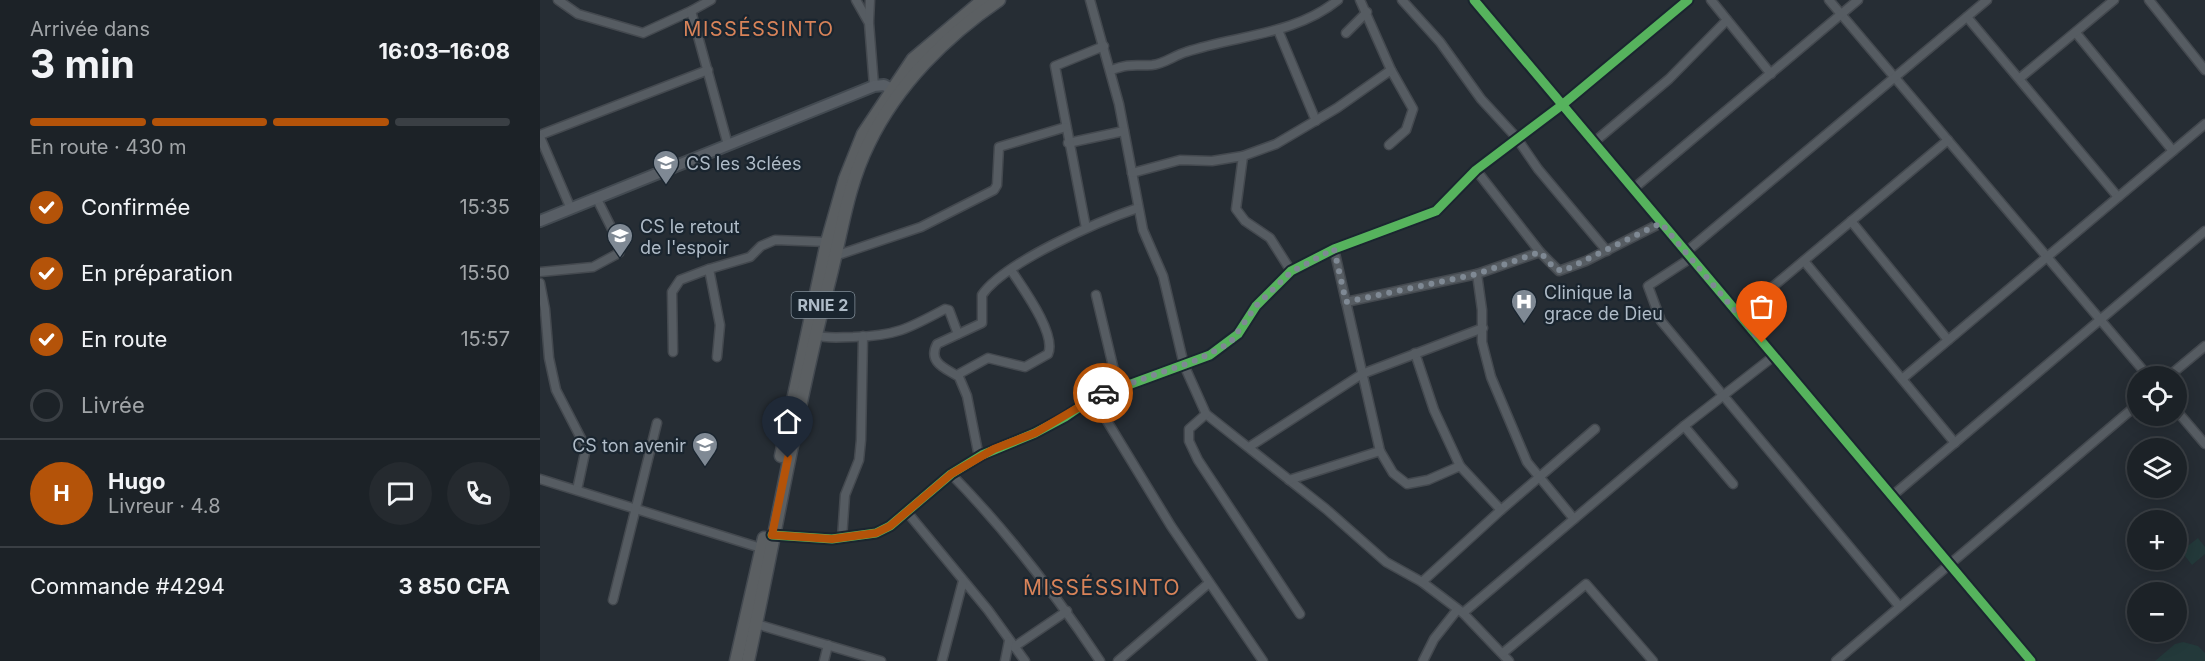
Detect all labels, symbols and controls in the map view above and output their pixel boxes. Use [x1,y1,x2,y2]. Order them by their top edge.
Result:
district label: MISSÉSSINTO [683,16,835,41]
text: Arrivée dans [30,17,150,41]
text: 16:03–16:08 [379,38,510,64]
text: 3 min [30,40,135,87]
text: En route · 430 m [30,135,187,159]
school or university icon: CS les 3clées [651,148,681,186]
place label: CS les 3clées [686,153,801,174]
icon: check [30,191,63,224]
text: Confirmée [81,194,190,220]
text: 15:35 [459,195,510,219]
place label: CS le retout de l'espoir [640,216,740,258]
school or university icon: CS le retout de l'espoir [605,221,635,259]
icon: check [30,257,63,290]
text: En préparation [81,260,233,286]
text: 15:50 [459,261,510,285]
pin [1736,281,1787,343]
place label: Clinique la grace de Dieu [1544,282,1663,324]
hospital icon: Clinique la grace de Dieu [1509,287,1539,325]
icon: bag [1745,290,1778,323]
road number: RNIE 2 [792,292,854,318]
icon: check [30,323,63,356]
text: En route [81,326,167,352]
text: 15:57 [460,327,510,351]
courier [1073,363,1133,423]
map controls [2127,366,2187,642]
button: locate [2127,366,2187,426]
icon: car [1087,377,1120,410]
text: Livrée [81,392,145,418]
pin [762,396,813,458]
icon: home [771,405,804,438]
school or university icon: CS ton avenir [690,430,720,468]
place label: CS ton avenir [572,435,686,456]
button: layers [2127,438,2187,498]
button: chat [369,462,432,525]
button: phone [447,462,510,525]
text: Hugo [108,468,166,494]
text: H [53,480,70,506]
text: Livreur · 4.8 [108,494,221,518]
button: + [2127,510,2187,570]
text: Commande #4294 [30,573,225,599]
text: 3 850 CFA [399,573,510,599]
district label: MISSÉSSINTO [1023,574,1181,600]
button: − [2127,582,2187,642]

